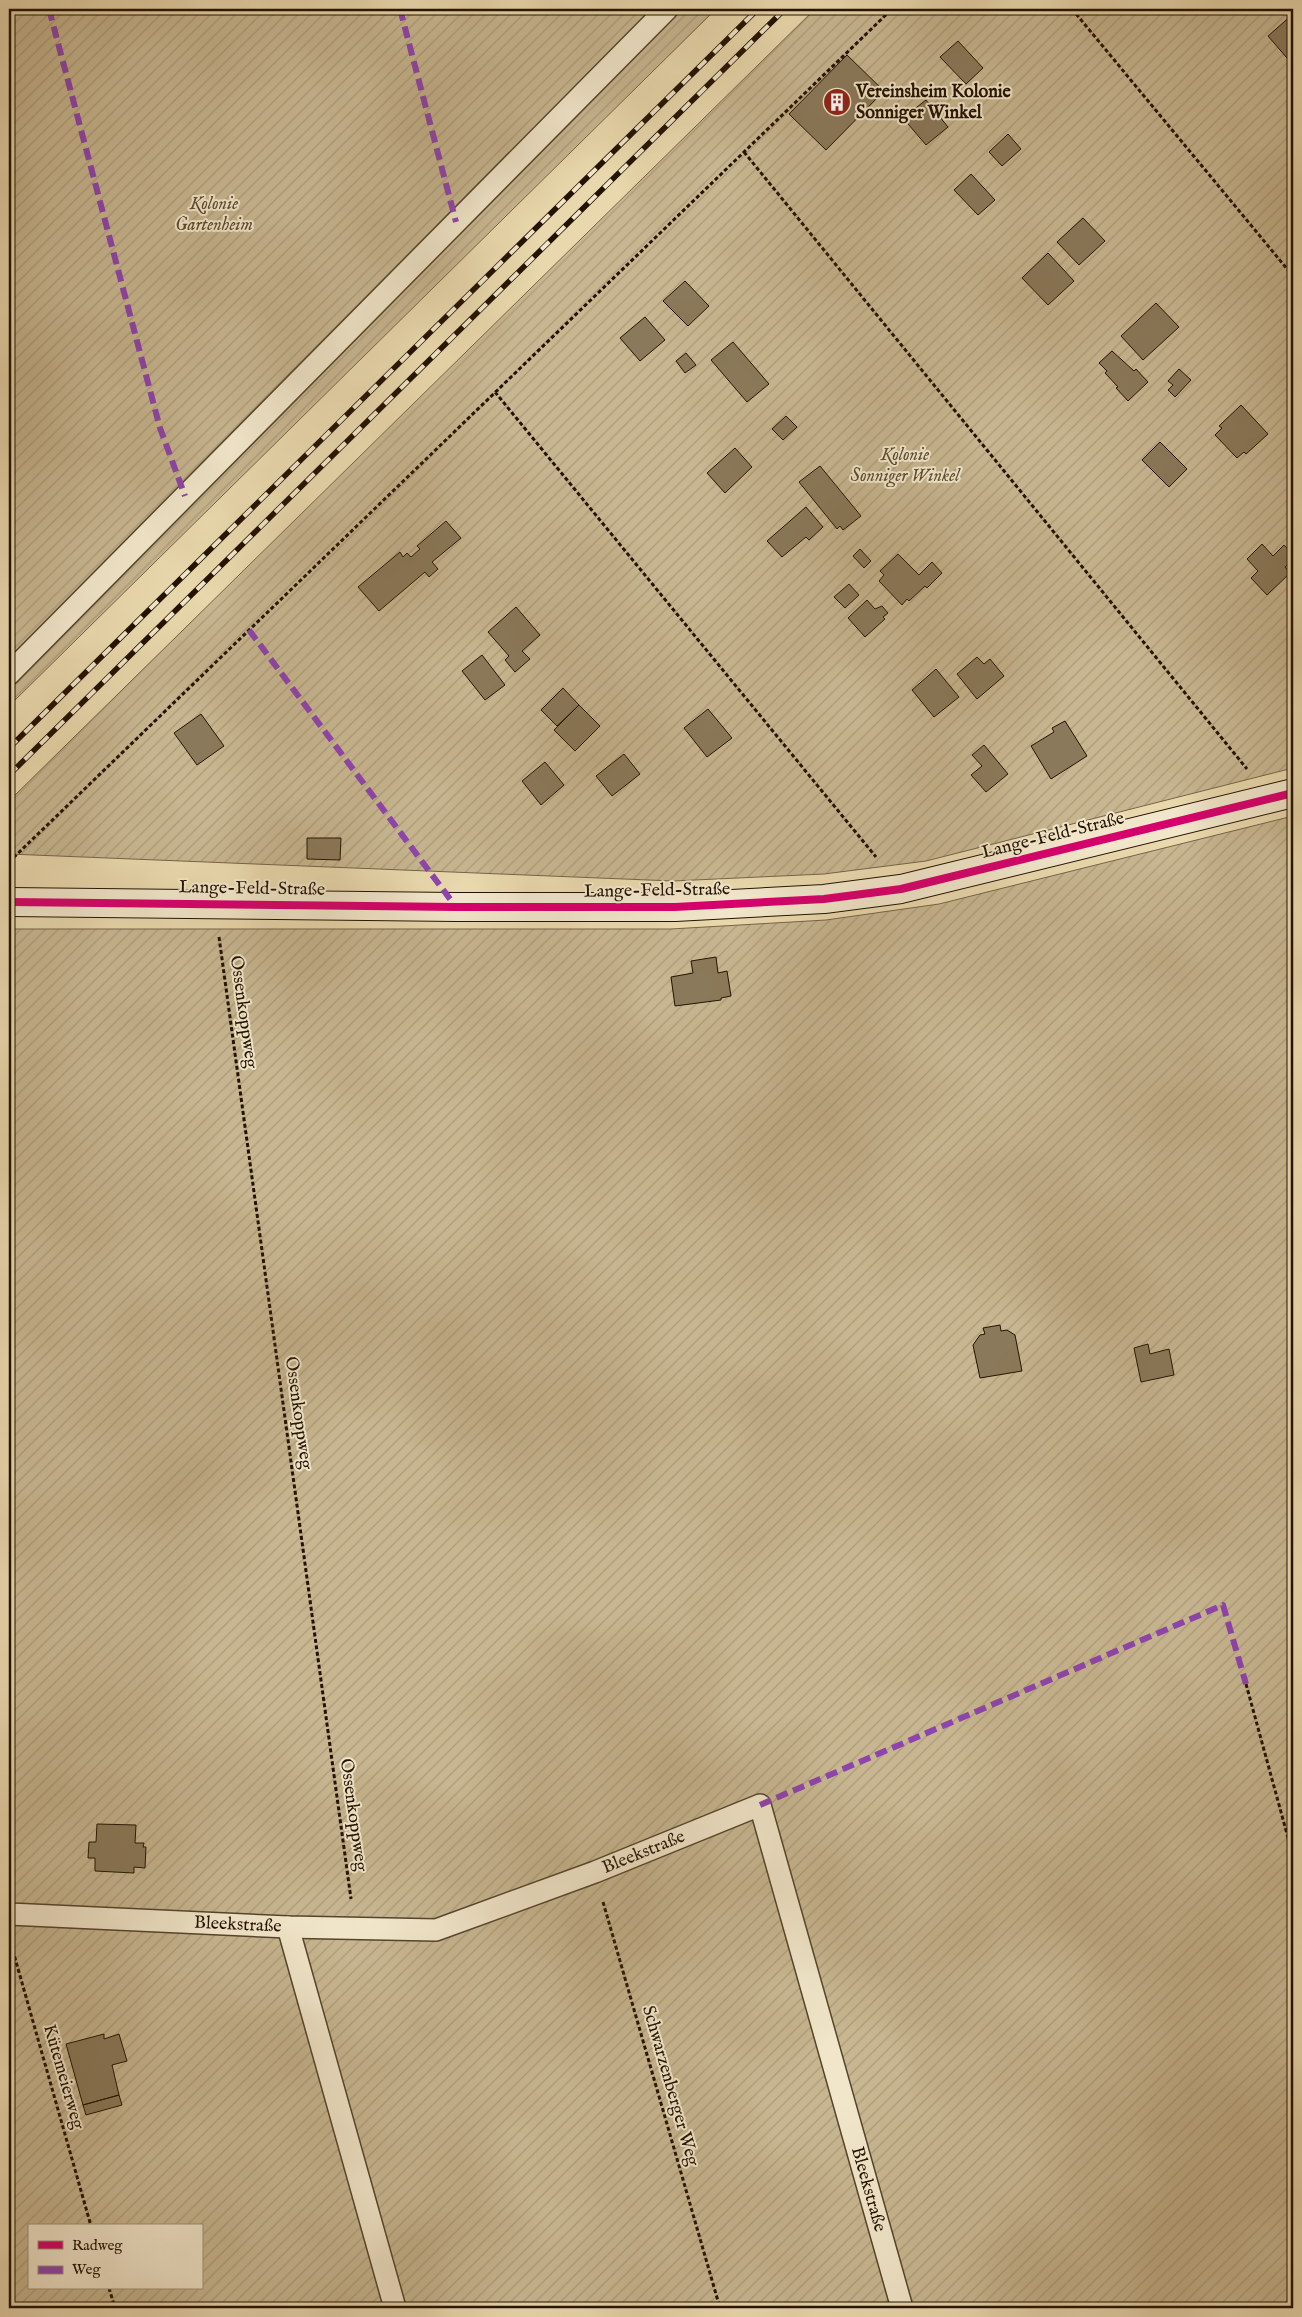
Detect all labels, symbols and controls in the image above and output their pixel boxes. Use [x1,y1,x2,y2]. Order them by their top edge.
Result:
place label: Vereinsheim Kolonie Sonniger Winkel [855,81,1012,125]
building icon: Vereinsheim Kolonie Sonniger Winkel [822,87,852,117]
park label: Kolonie Gartenheim [175,193,253,237]
park label: Kolonie Sonniger Winkel [851,444,961,488]
street label: Lange-Feld-Straße [979,807,1127,865]
street label: Lange-Feld-Straße [179,876,325,902]
street label: Lange-Feld-Straße [584,878,730,904]
street label: Ossenkoppweg [224,954,262,1070]
street label: Ossenkoppweg [279,1355,317,1471]
street label: Ossenkoppweg [334,1757,372,1873]
street label: Bleekstraße [599,1825,688,1879]
street label: Bleekstraße [194,1911,282,1938]
street label: Schwarzenberger Weg [636,2003,704,2169]
street label: Kütemeierweg [37,2022,89,2132]
street label: Bleekstraße [846,2144,891,2234]
legend [28,2224,202,2290]
text: Radweg [72,2236,123,2255]
text: Weg [72,2260,101,2279]

